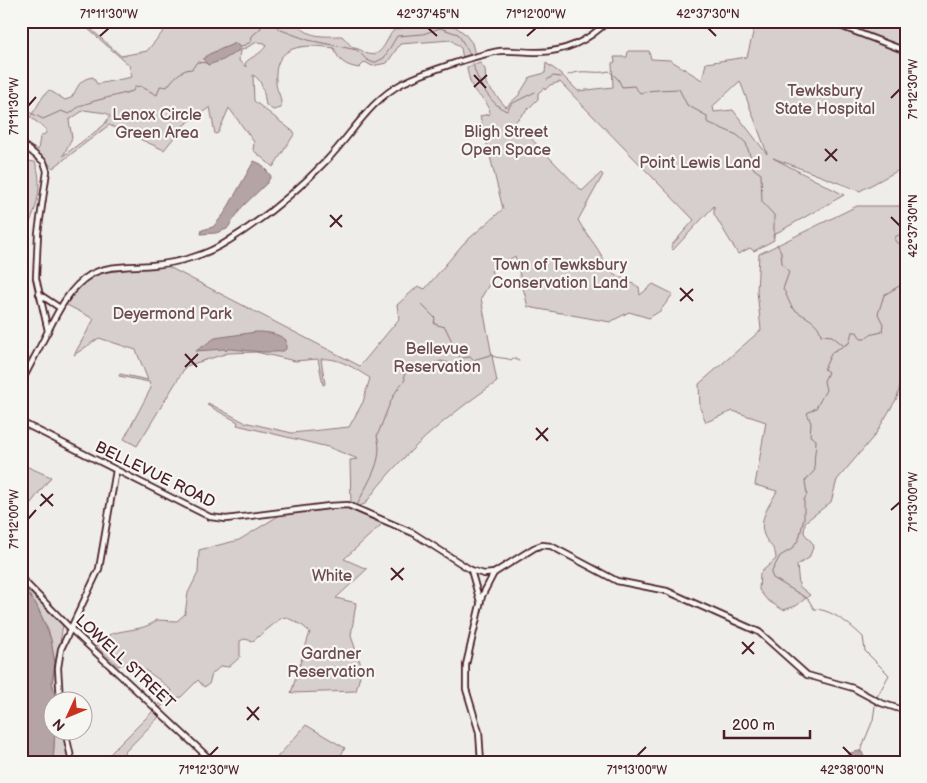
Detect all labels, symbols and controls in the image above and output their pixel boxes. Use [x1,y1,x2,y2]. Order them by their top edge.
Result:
text: 71°11'30"W [80,7,138,22]
text: 42°37'45"N [396,7,460,22]
text: 71°12'00"W [506,7,566,22]
text: 42°37'30"N [676,7,740,22]
text: 71°12'30"W [906,59,921,119]
text: 71°11'30"W [7,77,22,135]
park label: Tewksbury State Hospital [775,82,875,119]
park label: Lenox Circle Green Area [112,106,202,143]
park label: Bligh Street Open Space [461,123,552,160]
park label: Point Lewis Land [639,154,761,173]
text: 42°37'30"N [906,194,921,258]
park label: Town of Tewksbury Conservation Land [492,256,628,293]
park label: Deyermond Park [112,305,232,324]
park label: Bellevue Reservation [393,340,481,377]
street label: BELLEVUE ROAD [92,438,218,512]
text: 71°13'00"W [906,472,921,532]
text: 71°12'00"W [7,489,22,549]
park label: White [312,567,353,586]
street label: LOWELL STREET [71,611,179,713]
park label: Gardner Reservation [287,645,375,682]
north arrow [42,690,92,740]
scale bar [724,708,811,740]
text: N [49,715,69,734]
text: 200 m [732,716,775,735]
text: 71°12'30"W [179,763,239,778]
text: 71°13'00"W [607,763,667,778]
text: 42°38'00"N [820,763,884,778]

